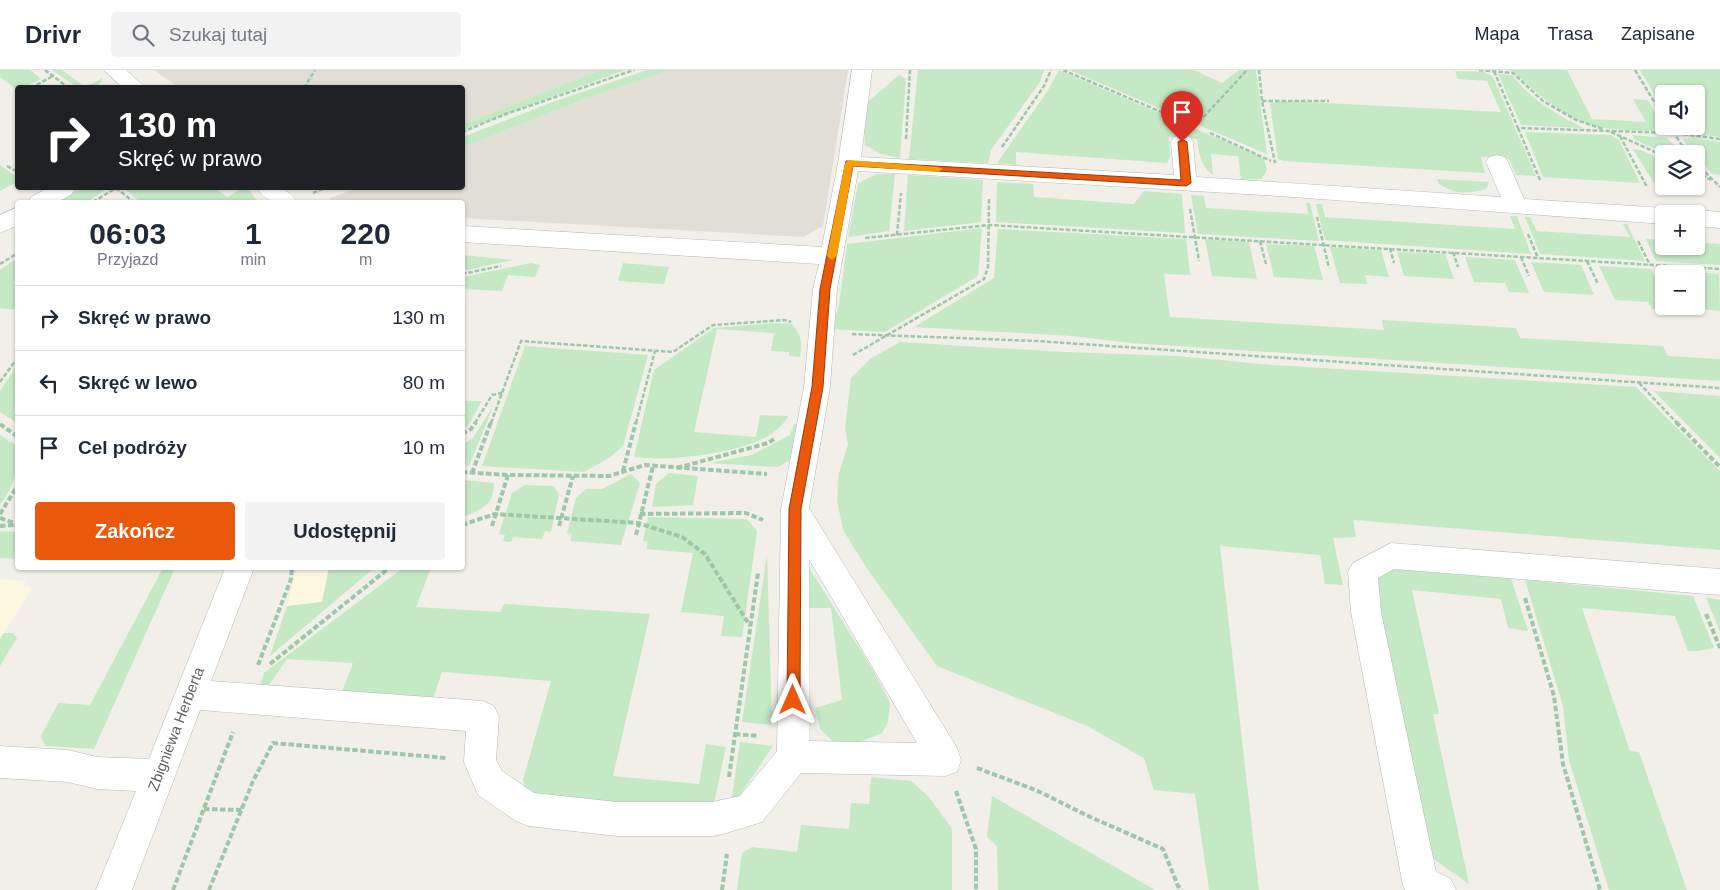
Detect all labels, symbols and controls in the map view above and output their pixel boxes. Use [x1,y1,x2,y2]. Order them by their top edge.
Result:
search box [111,12,461,57]
text: Drivr [25,21,81,48]
icon: search [129,21,157,49]
text: Szukaj tutaj [169,24,267,45]
text: Mapa [1475,24,1520,44]
text: Trasa [1548,24,1593,44]
text: Zapisane [1621,24,1695,44]
map controls [1655,85,1705,315]
button: sound [1655,85,1705,135]
pin [1161,91,1203,142]
icon: arrive [1168,98,1196,126]
icon: right [35,105,100,170]
text: 130 m [118,105,217,144]
button: layers [1655,145,1705,195]
text: Skręć w prawo [118,146,262,171]
button: + [1655,205,1705,255]
text: 06:03 [89,217,166,250]
text: 1 [245,217,262,250]
text: 220 [341,217,391,250]
text: Przyjazd [97,251,158,268]
text: min [240,251,266,268]
text: m [359,251,372,268]
button: − [1655,265,1705,315]
icon: right [35,304,63,332]
text: Skręć w prawo [78,307,211,328]
text: 130 m [392,307,445,328]
icon: left [35,369,63,397]
text: Skręć w lewo [78,372,197,393]
text: 80 m [403,372,445,393]
icon: arrive [35,434,63,462]
text: Cel podróży [78,437,187,458]
text: 10 m [403,437,445,458]
button: Zakończ [35,502,235,560]
button: Udostępnij [245,502,445,560]
street label: Zbigniewa Herberta [144,664,207,793]
position arrow [766,673,818,725]

